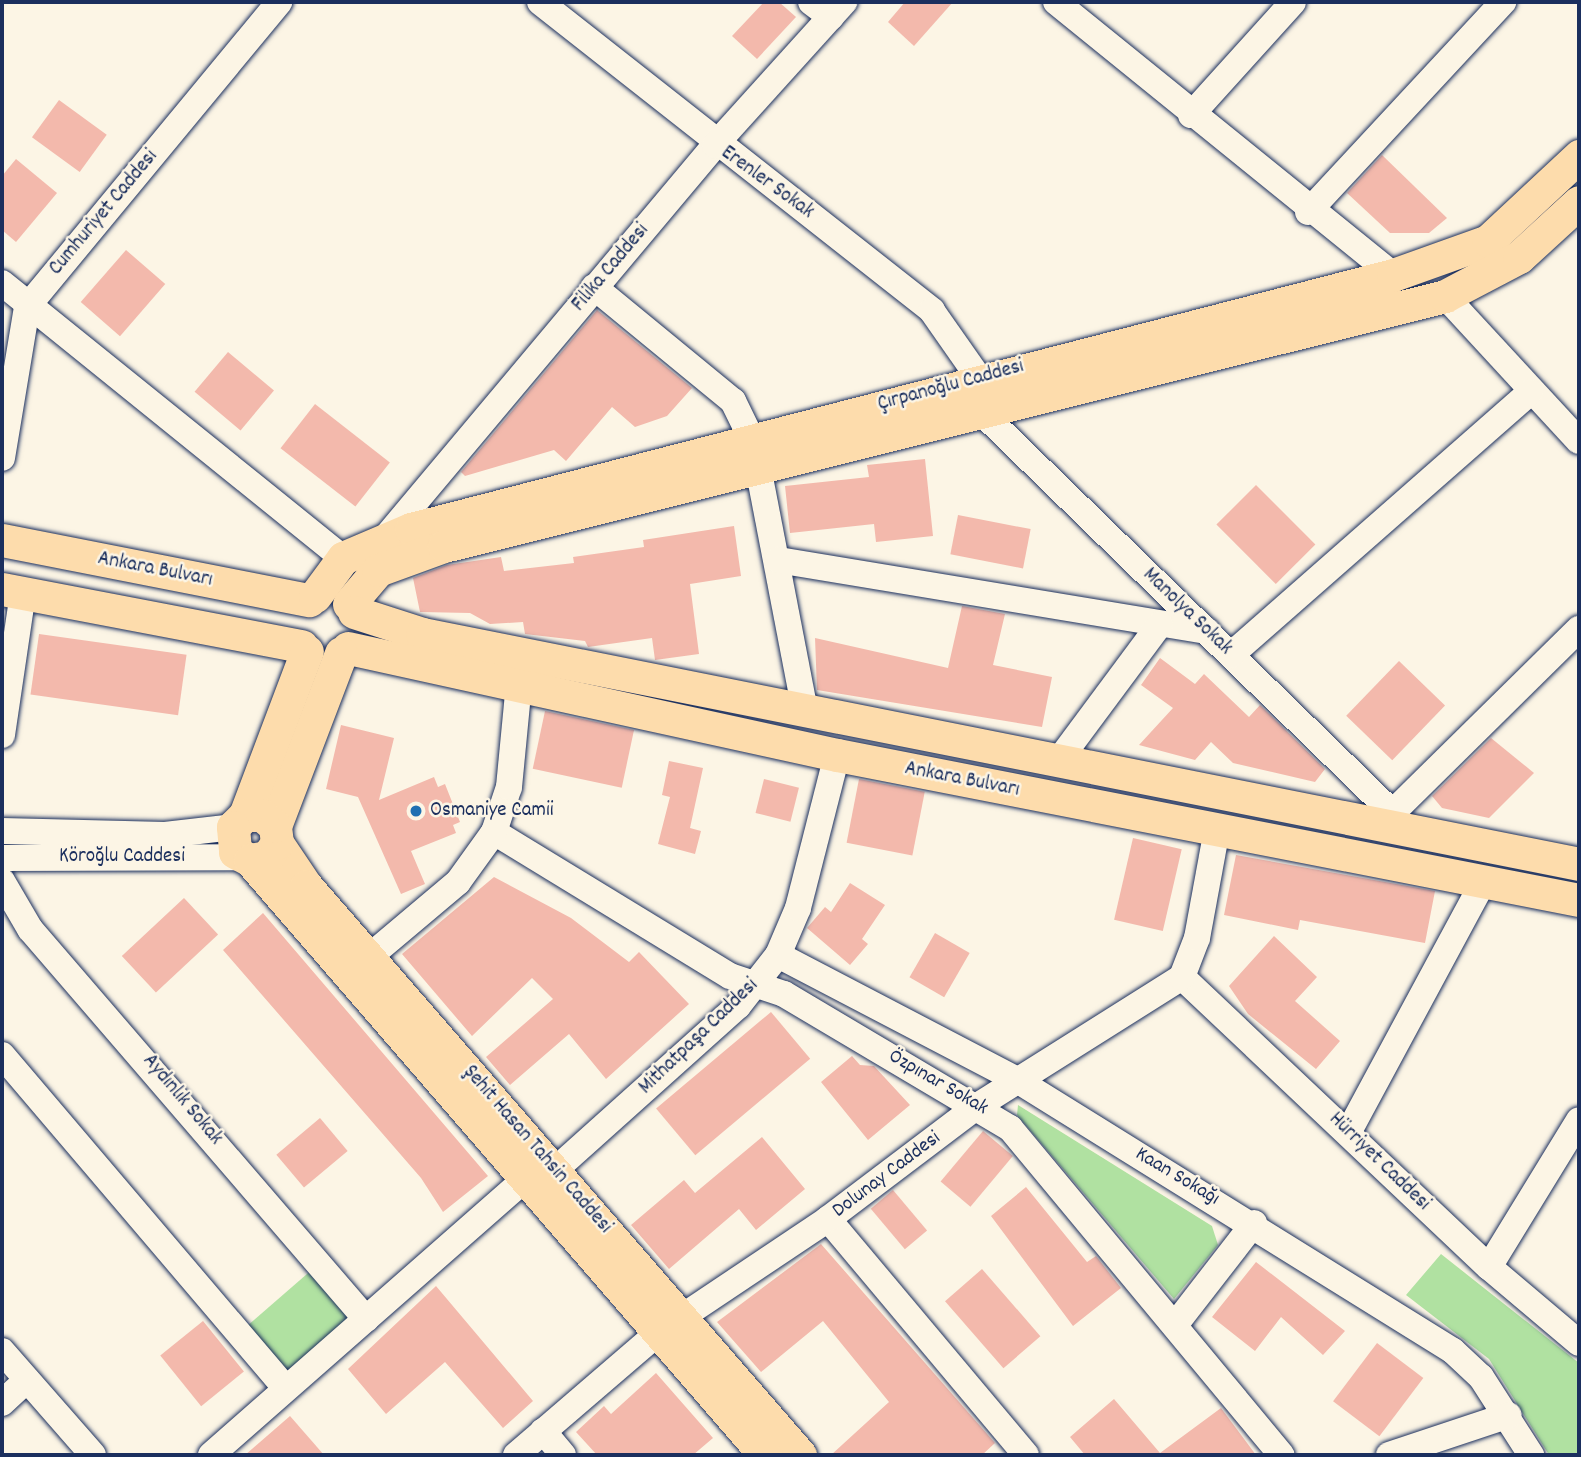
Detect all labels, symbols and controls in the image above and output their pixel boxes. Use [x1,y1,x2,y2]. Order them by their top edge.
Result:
street label: Erenler Sokak [716,141,818,225]
street label: Cumhuriyet Caddesi [44,145,164,281]
street label: Filika Caddesi [567,219,655,317]
street label: Çırpanoğlu Caddesi [875,354,1027,418]
street label: Ankara Bulvarı [95,547,215,593]
street label: Manolya Sokak [1137,563,1237,661]
street label: Ankara Bulvarı [902,757,1022,803]
place label: Osmaniye Camii [430,798,554,824]
marker: Osmaniye Camii [408,803,424,819]
street label: Köroğlu Caddesi [59,844,185,870]
street label: Mithatpaşa Caddesi [634,974,764,1100]
street label: Özpınar Sokak [884,1044,992,1122]
street label: Aydınlık Sokak [137,1049,227,1151]
street label: Şehit Hasan Tahsin Caddesi [457,1061,617,1239]
street label: Hürriyet Caddesi [1323,1107,1435,1217]
street label: Dolunay Caddesi [828,1126,946,1224]
street label: Kaan Sokağı [1130,1142,1224,1212]

